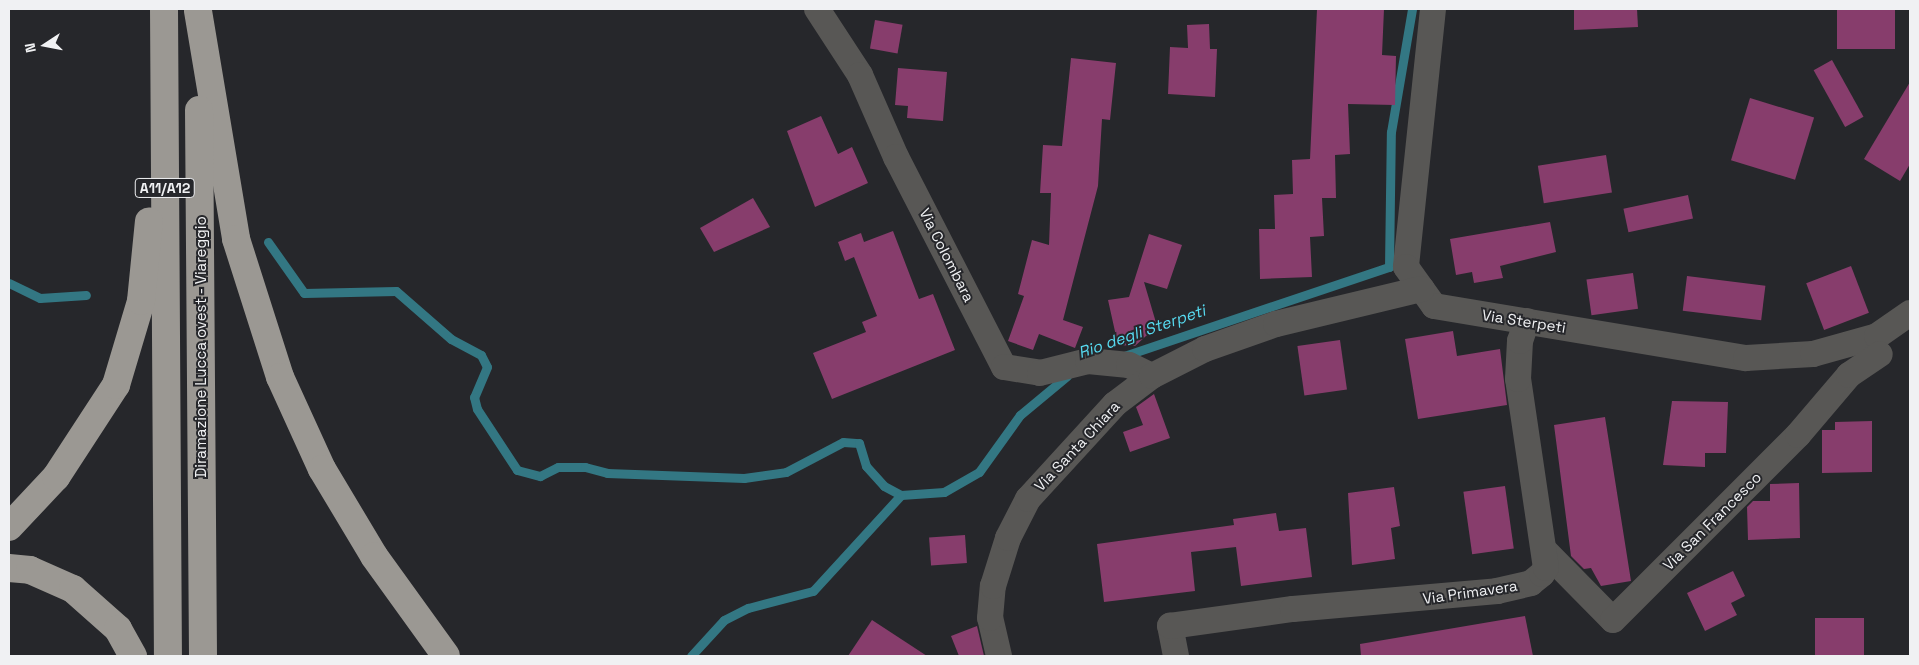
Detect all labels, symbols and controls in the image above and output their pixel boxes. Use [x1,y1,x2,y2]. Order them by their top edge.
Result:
north arrow [20,20,70,70]
text: N [21,42,40,54]
road number: A11/A12 [134,177,196,200]
street label: Via Colombara [916,205,978,305]
street label: Diramazione Lucca ovest - Viareggio [192,216,210,478]
water label: Rio degli Sterpeti [1076,301,1208,363]
street label: Via Sterpeti [1481,305,1567,337]
street label: Via Santa Chiara [1031,397,1123,495]
street label: Via San Francesco [1659,468,1765,574]
street label: Via Primavera [1421,576,1519,608]

